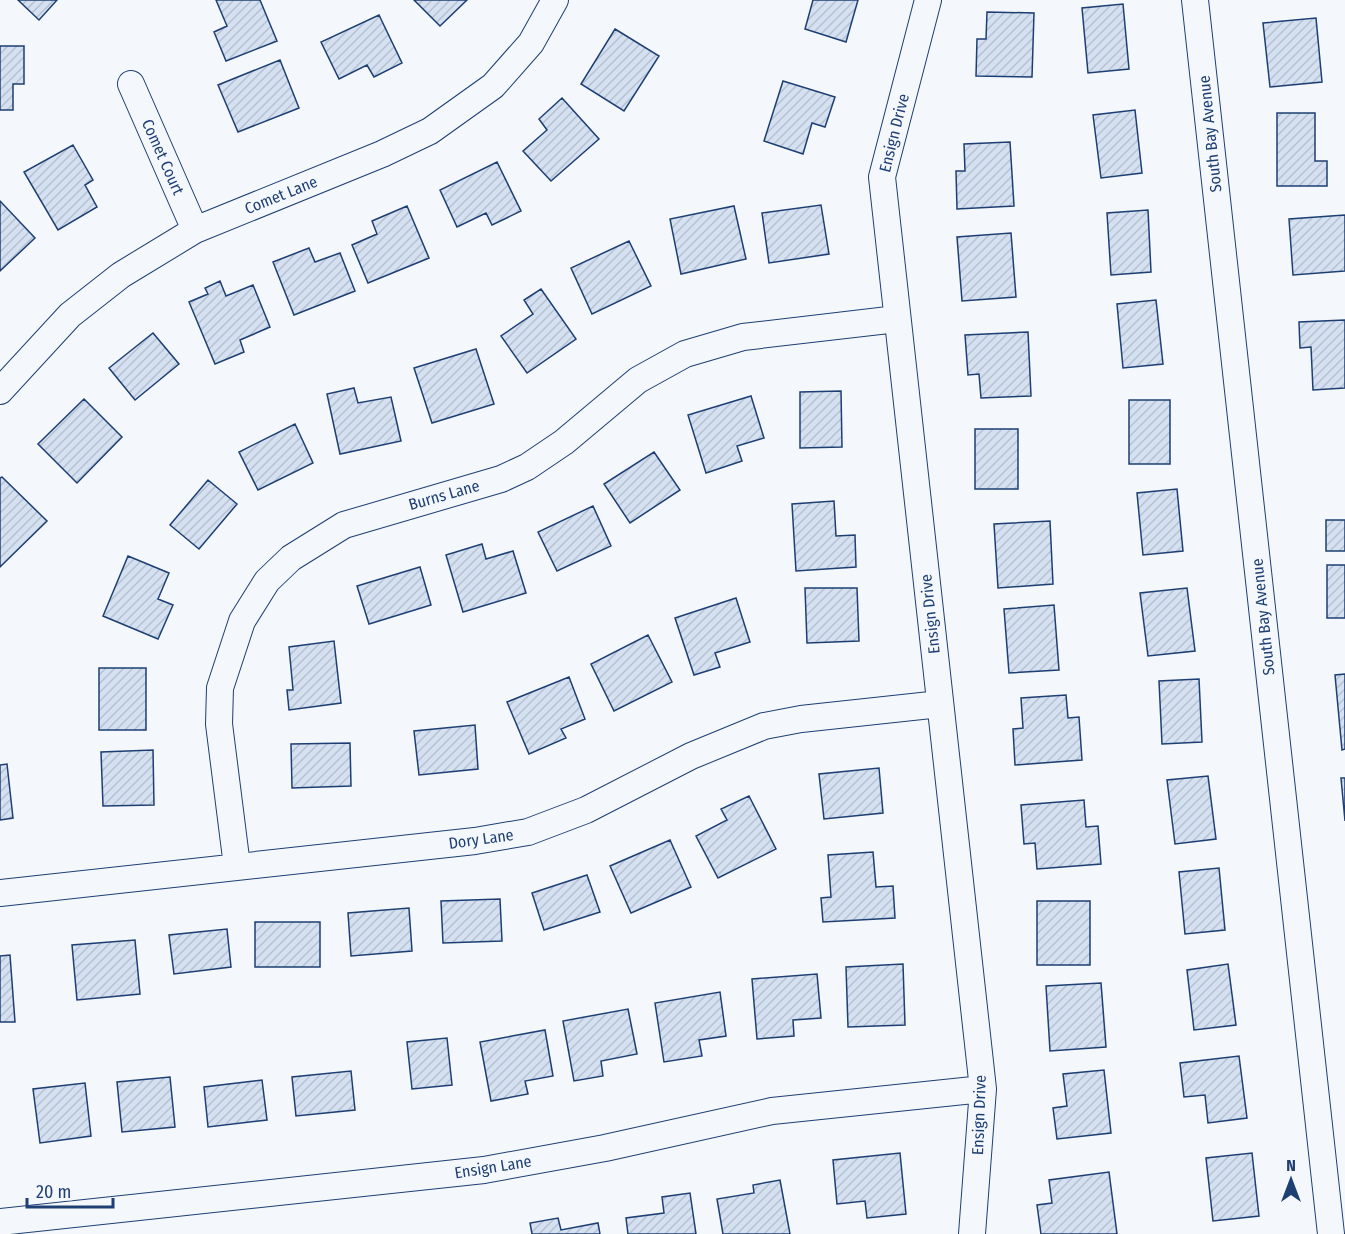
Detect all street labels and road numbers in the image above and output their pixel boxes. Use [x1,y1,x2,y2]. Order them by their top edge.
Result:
street label: South Bay Avenue [1194,75,1226,193]
street label: Ensign Drive [875,92,913,174]
street label: Comet Court [138,116,188,198]
street label: Comet Lane [242,172,320,218]
street label: Burns Lane [406,476,482,514]
street label: South Bay Avenue [1247,558,1279,676]
street label: Ensign Drive [916,573,944,655]
street label: Dory Lane [447,825,515,853]
street label: Ensign Drive [968,1074,990,1155]
street label: Ensign Lane [453,1152,533,1182]

